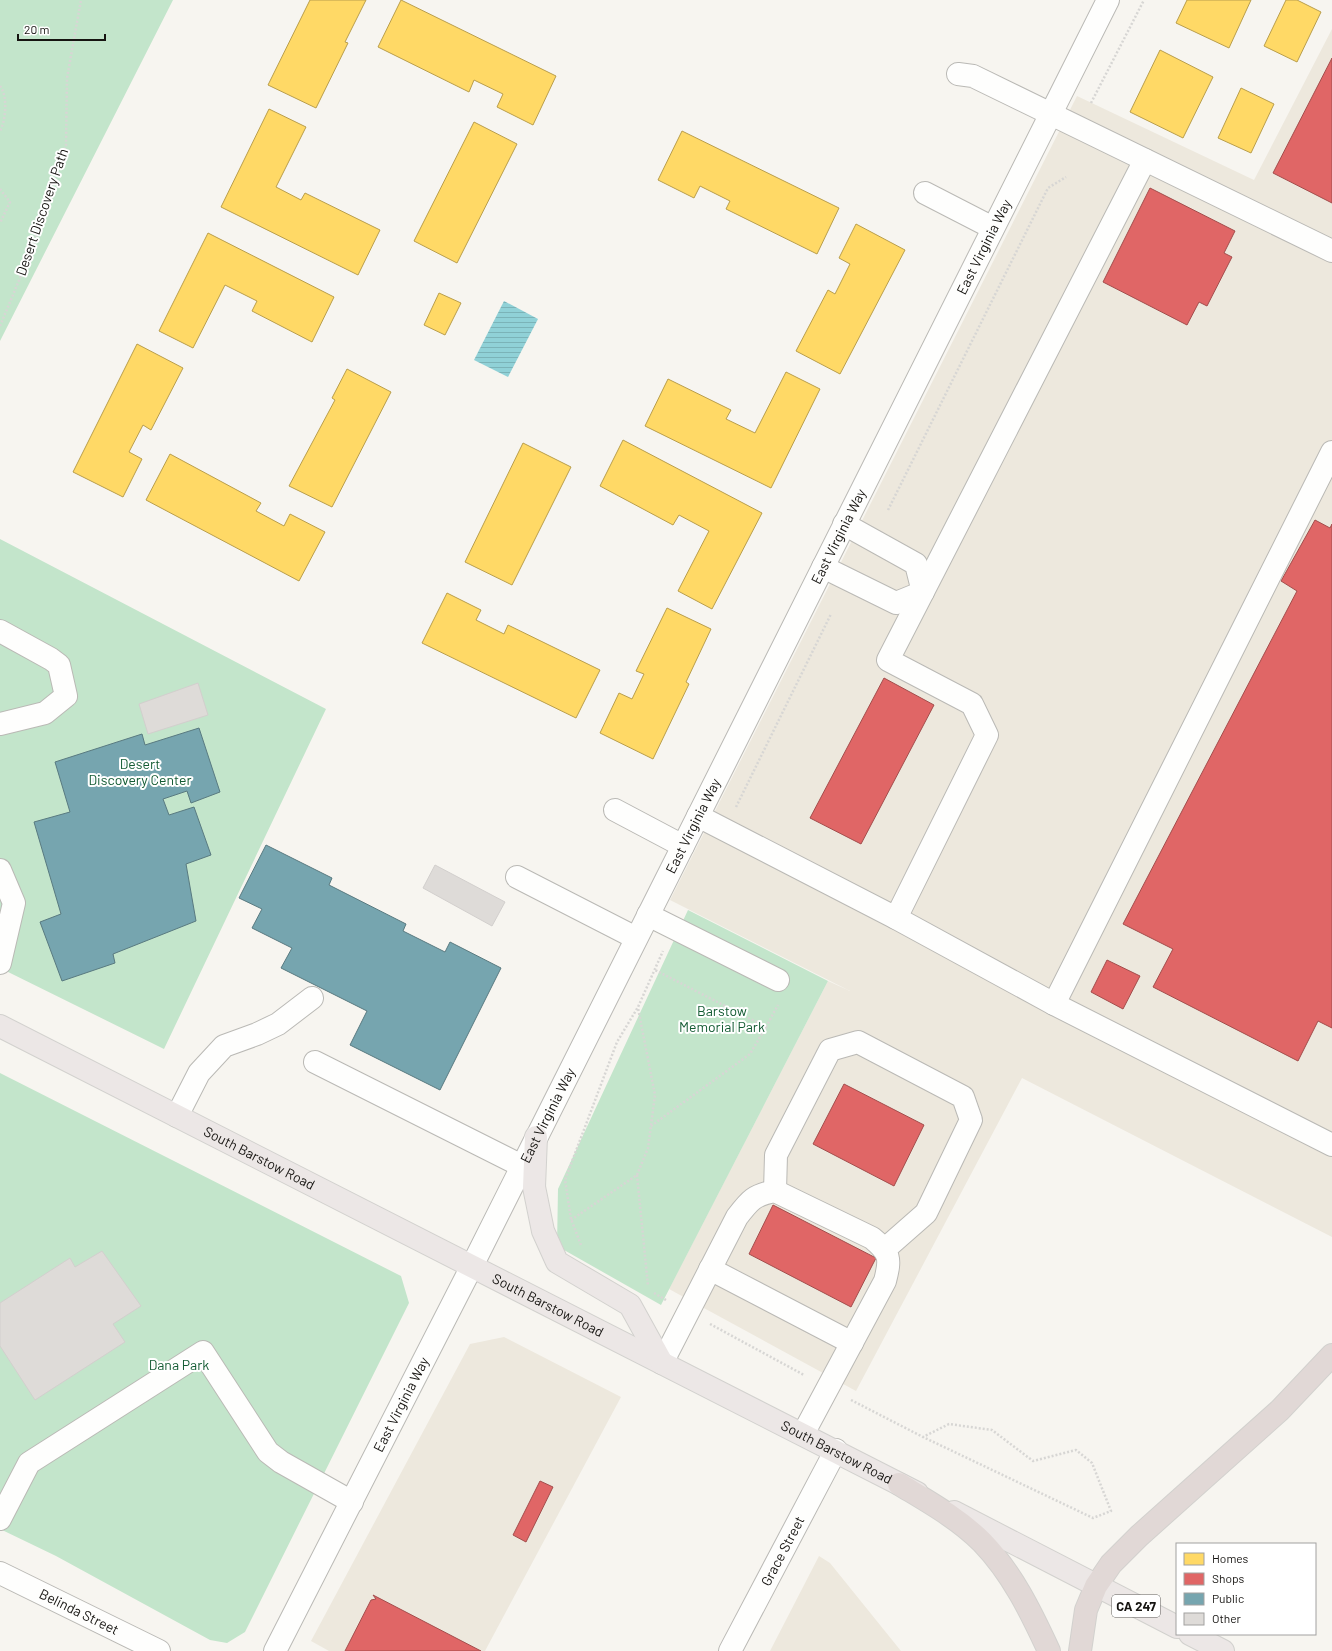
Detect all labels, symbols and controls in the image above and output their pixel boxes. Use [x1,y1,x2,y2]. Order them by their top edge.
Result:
scale bar [18,16,105,42]
text: 20 m [24,22,50,36]
street label: Desert Discovery Path [12,146,71,278]
street label: East Virginia Way [953,196,1015,297]
street label: East Virginia Way [807,485,869,587]
park label: Desert Discovery Center [88,755,192,788]
street label: East Virginia Way [662,775,724,876]
park label: Barstow Memorial Park [679,1002,765,1035]
street label: East Virginia Way [516,1064,578,1166]
street label: South Barstow Road [201,1122,318,1193]
street label: South Barstow Road [490,1269,607,1340]
street label: East Virginia Way [369,1353,432,1455]
park label: Dana Park [149,1356,209,1373]
street label: South Barstow Road [778,1416,895,1487]
street label: Grace Street [757,1513,808,1589]
legend [1176,1543,1316,1635]
text: Homes [1212,1551,1249,1565]
text: Shops [1212,1571,1245,1585]
street label: Belinda Street [37,1585,122,1638]
text: Public [1212,1591,1244,1605]
road number: CA 247 [1112,1595,1160,1617]
text: Other [1212,1611,1242,1625]

